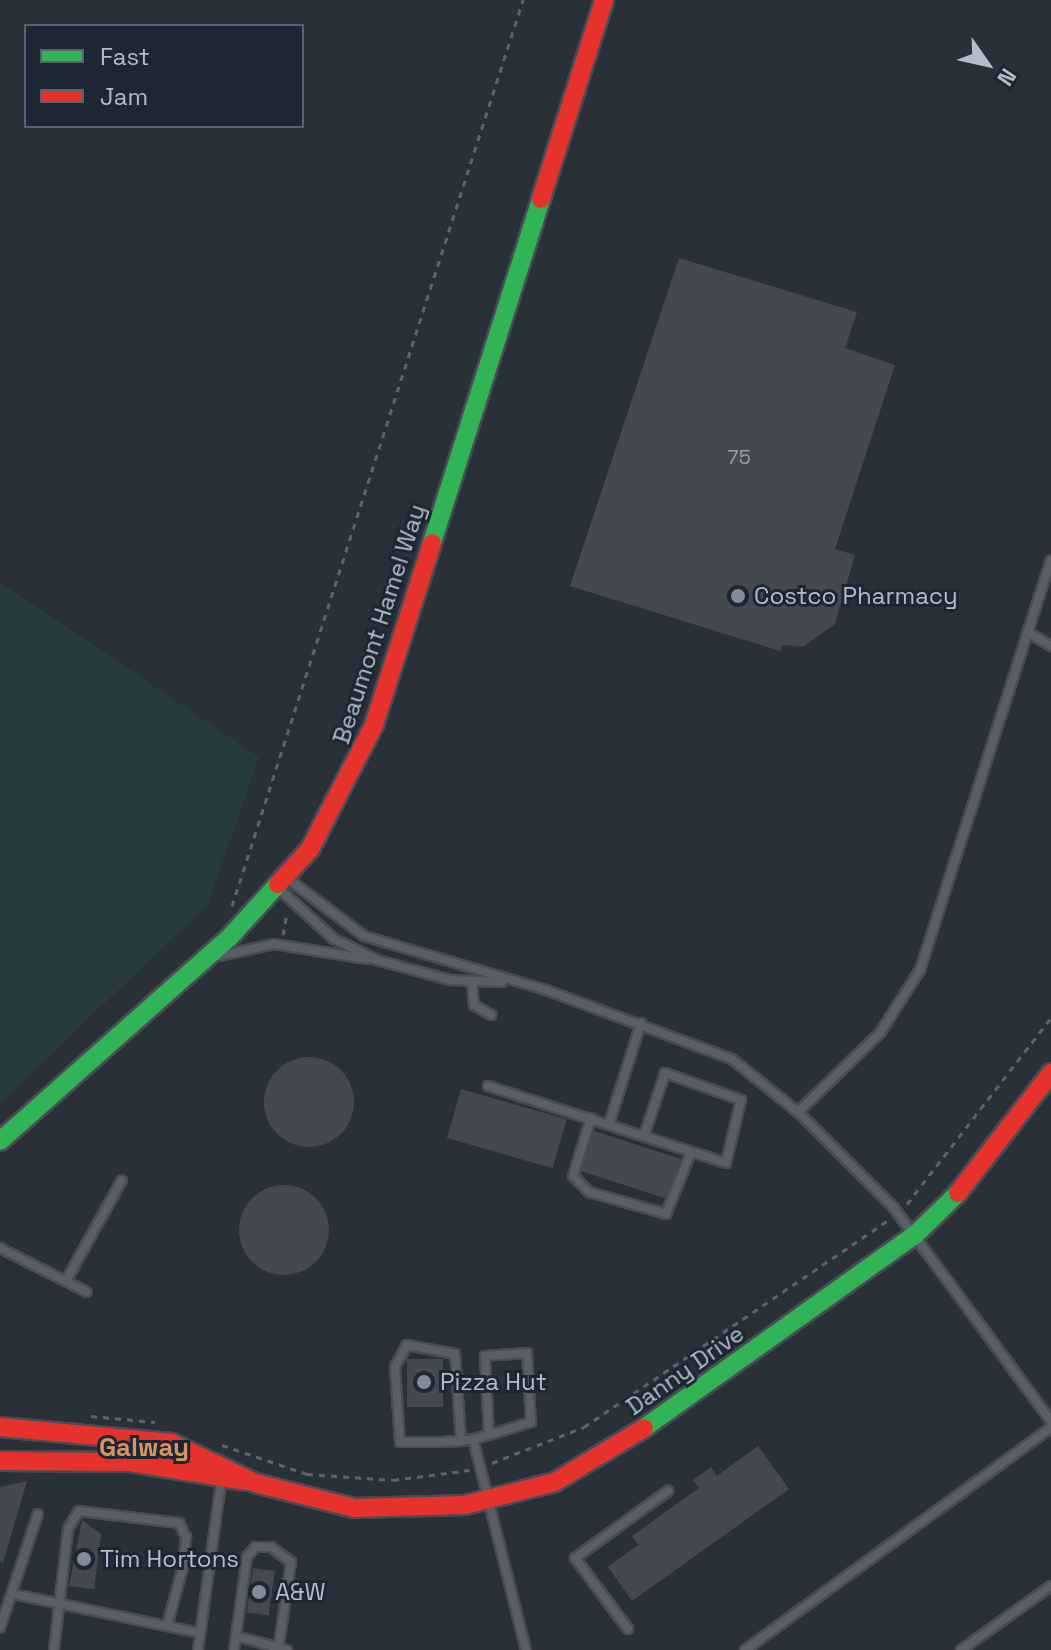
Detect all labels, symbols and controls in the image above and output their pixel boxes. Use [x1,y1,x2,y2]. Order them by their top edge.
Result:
legend [24,24,304,128]
north arrow [947,24,1027,104]
text: Fast [100,41,150,72]
text: N [991,63,1023,91]
text: Jam [100,81,148,112]
house number: 75 [727,445,751,469]
street label: Beaumont Hamel Way [327,500,431,748]
place label: Costco Pharmacy [754,582,958,610]
marker: Costco Pharmacy [729,587,747,605]
street label: Danny Drive [621,1319,749,1421]
place label: Pizza Hut [440,1368,547,1396]
marker: Pizza Hut [415,1373,433,1391]
district label: Galway [99,1432,189,1464]
place label: Tim Hortons [100,1545,239,1573]
marker: Tim Hortons [75,1550,93,1568]
place label: A&W [275,1578,326,1606]
marker: A&W [250,1583,268,1601]

